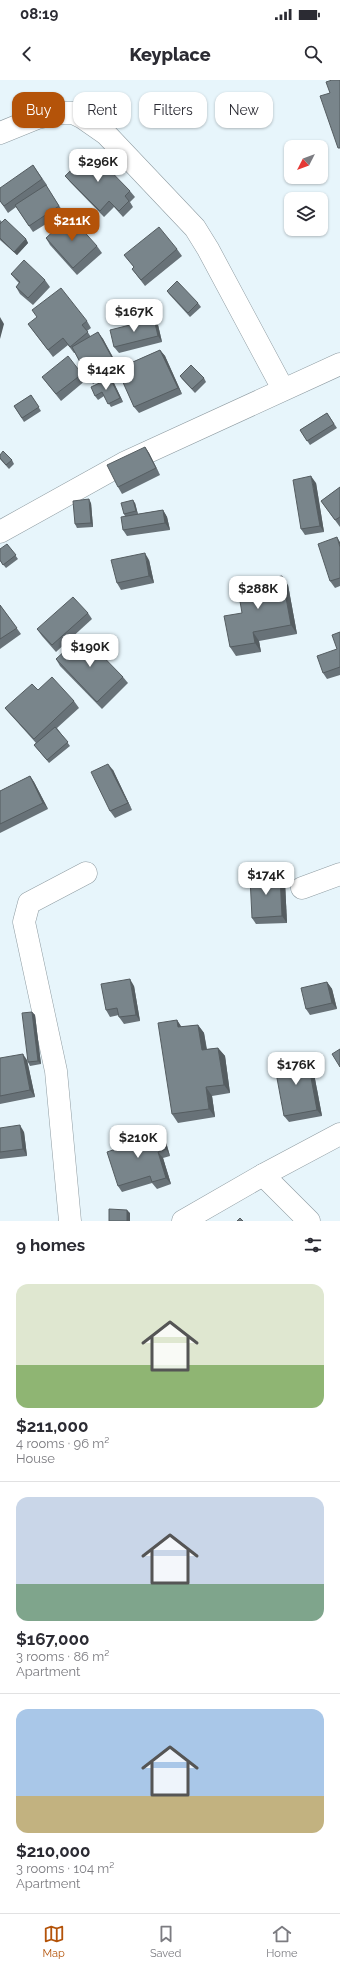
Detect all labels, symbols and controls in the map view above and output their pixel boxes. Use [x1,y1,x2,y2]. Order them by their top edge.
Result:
text: 08:19 [20,5,58,23]
icon: back [16,43,38,65]
icon: search [302,43,324,65]
text: Keyplace [129,44,211,65]
chip: Buy [12,92,65,128]
chip: Rent [73,92,131,128]
chip: Filters [139,92,207,128]
chip: New [215,92,273,128]
north arrow [284,140,328,184]
map controls [284,140,328,236]
pin: $296K [70,149,126,183]
text: $296K [78,154,118,169]
button: layers [284,192,328,236]
pin: $211K [44,208,100,242]
text: $211K [53,213,91,228]
pin: $167K [106,299,162,333]
text: $167K [115,304,153,319]
pin: $142K [78,357,134,391]
text: $142K [87,362,125,377]
pin: $288K [230,576,286,610]
text: $288K [238,581,278,596]
pin: $190K [62,634,118,668]
text: $190K [70,639,110,654]
pin: $174K [238,862,294,896]
text: $174K [247,867,285,882]
pin: $176K [268,1052,324,1086]
text: $176K [277,1057,315,1072]
pin: $210K [110,1125,166,1159]
text: $210K [119,1130,157,1145]
icon: filters [302,1234,324,1256]
text: 9 homes [16,1235,85,1255]
icon: home [134,1310,206,1382]
text: $211,000 [16,1416,88,1436]
text: 4 rooms · 96 m² [16,1436,109,1451]
text: House [16,1451,55,1466]
icon: home [134,1523,206,1595]
text: $167,000 [16,1629,89,1649]
text: 3 rooms · 86 m² [16,1649,109,1664]
text: Apartment [16,1664,80,1679]
icon: home [134,1735,206,1807]
text: $210,000 [16,1841,90,1861]
text: 3 rooms · 104 m² [16,1861,114,1876]
text: Apartment [16,1876,80,1891]
tab: Map [43,1923,65,1960]
tab: Saved [150,1923,181,1960]
tab: Home [266,1923,297,1960]

